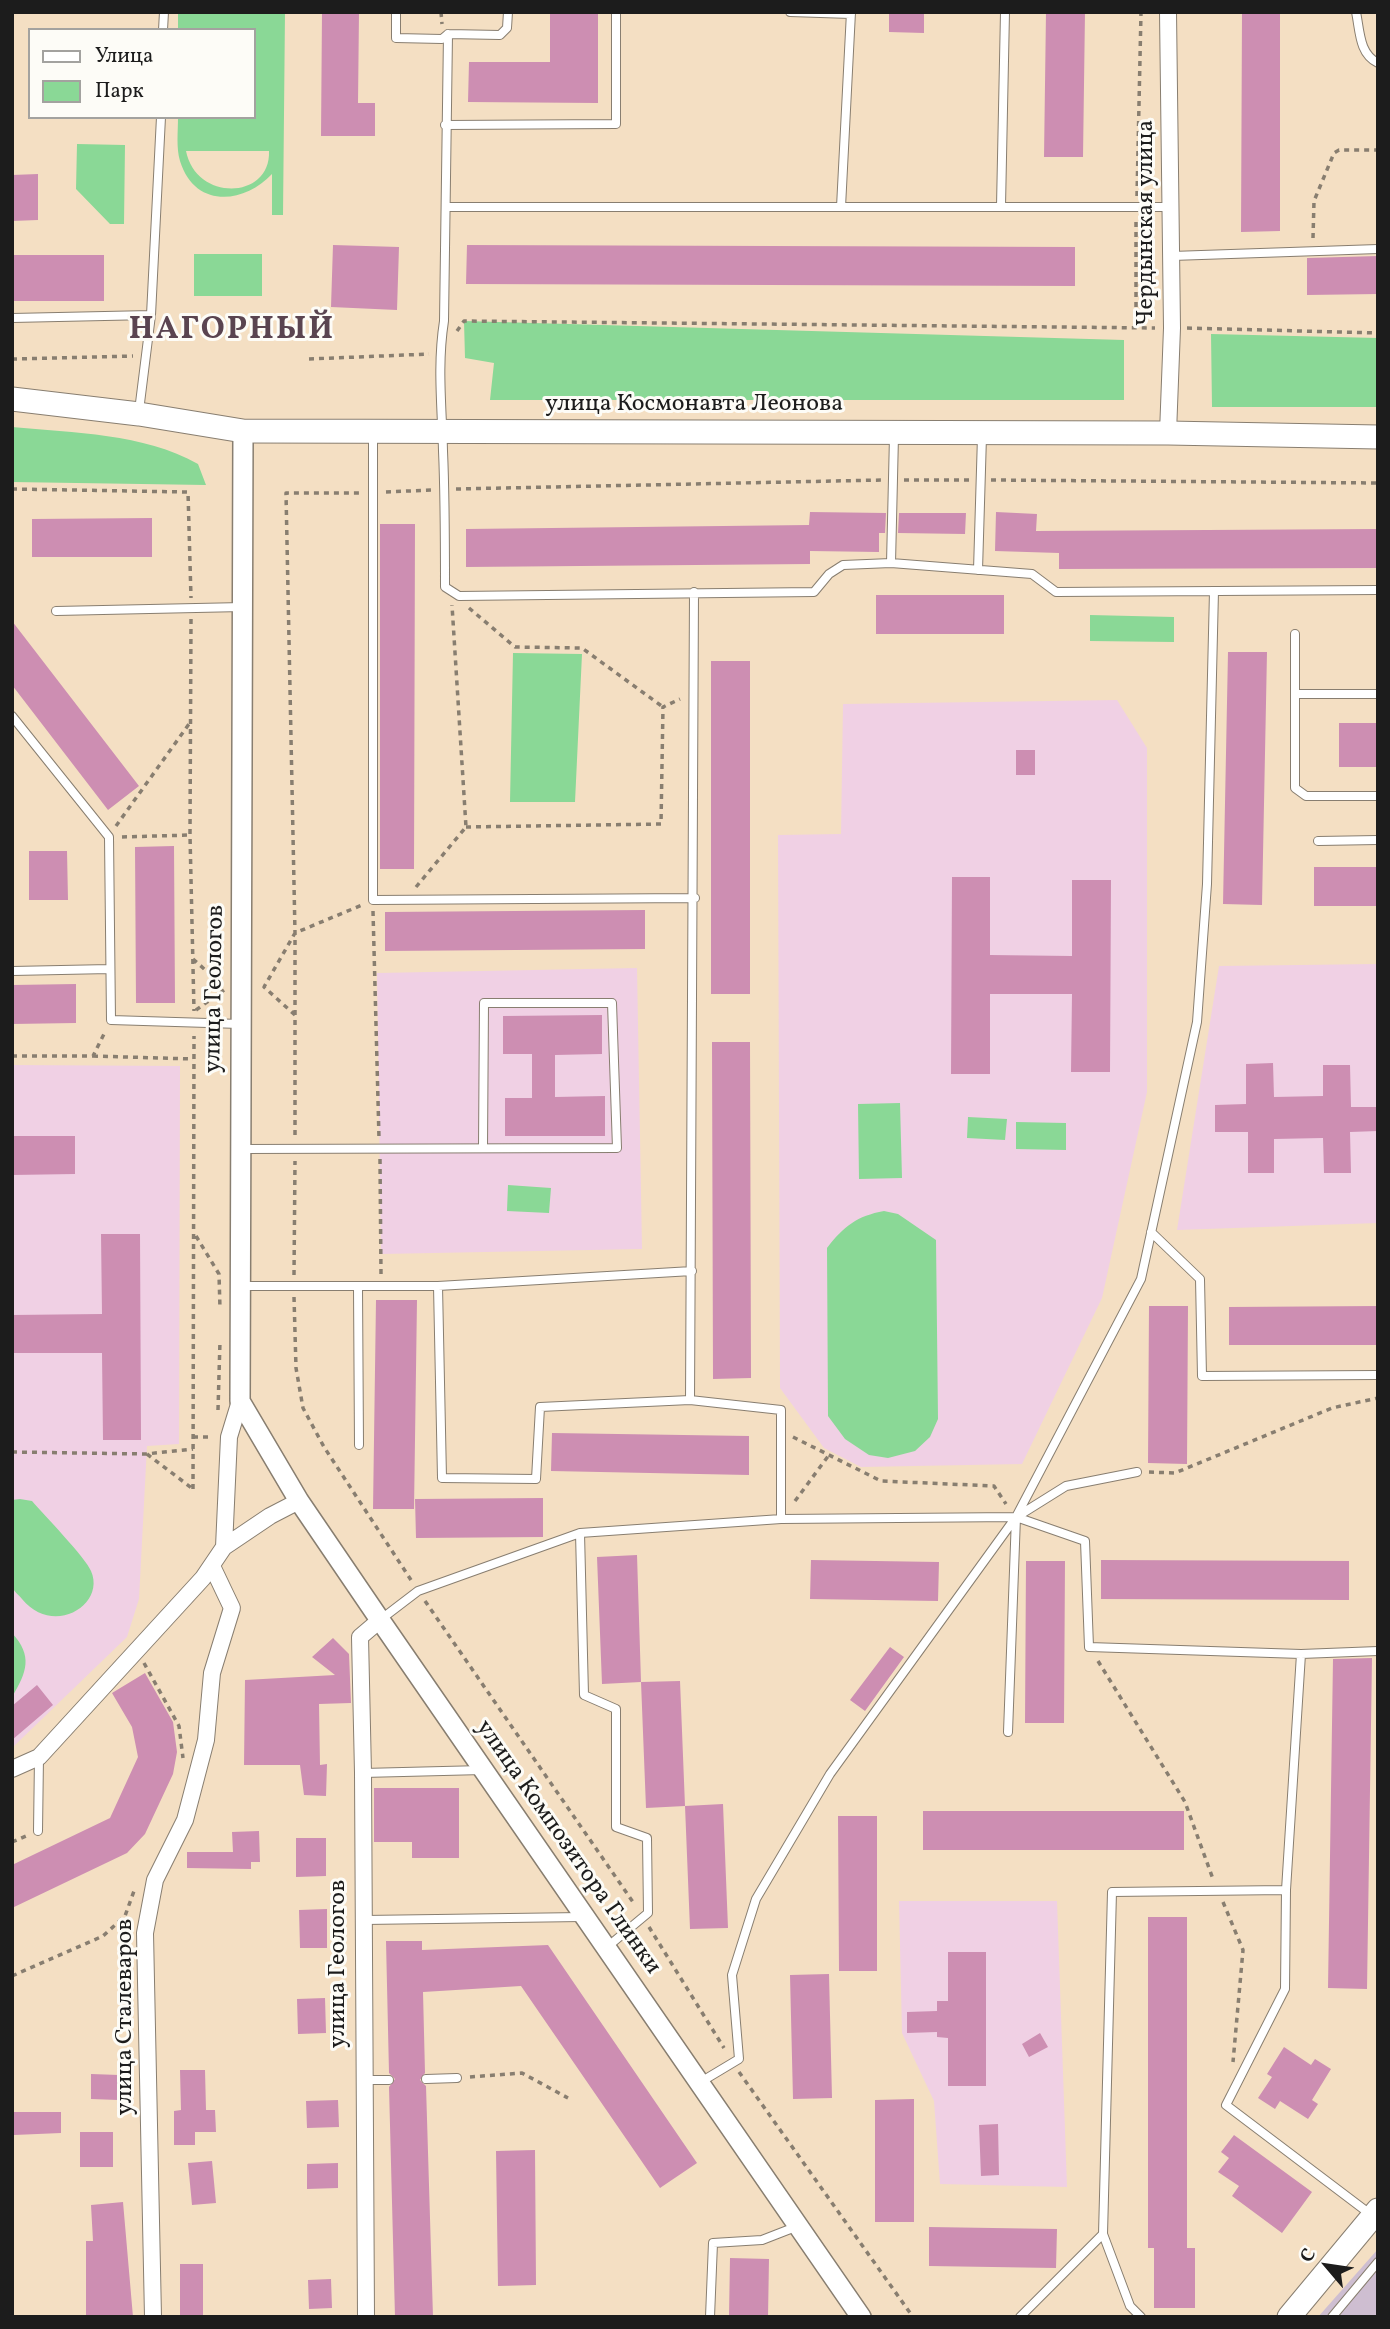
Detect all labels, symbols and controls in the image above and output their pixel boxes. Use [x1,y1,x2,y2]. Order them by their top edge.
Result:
legend [28,28,256,119]
text: Улица [95,42,153,71]
text: Парк [95,77,144,106]
street label: Чердынская улица [1134,120,1162,326]
district label: НАГОРНЫЙ [130,313,334,351]
street label: улица Космонавта Леонова [545,392,843,420]
street label: улица Геологов [200,904,232,1074]
street label: улица Композитора Глинки [468,1715,666,1981]
street label: улица Геологов [326,1880,354,2048]
street label: улица Сталеваров [113,1919,141,2115]
north arrow [1292,2231,1362,2301]
text: С [1294,2244,1323,2267]

